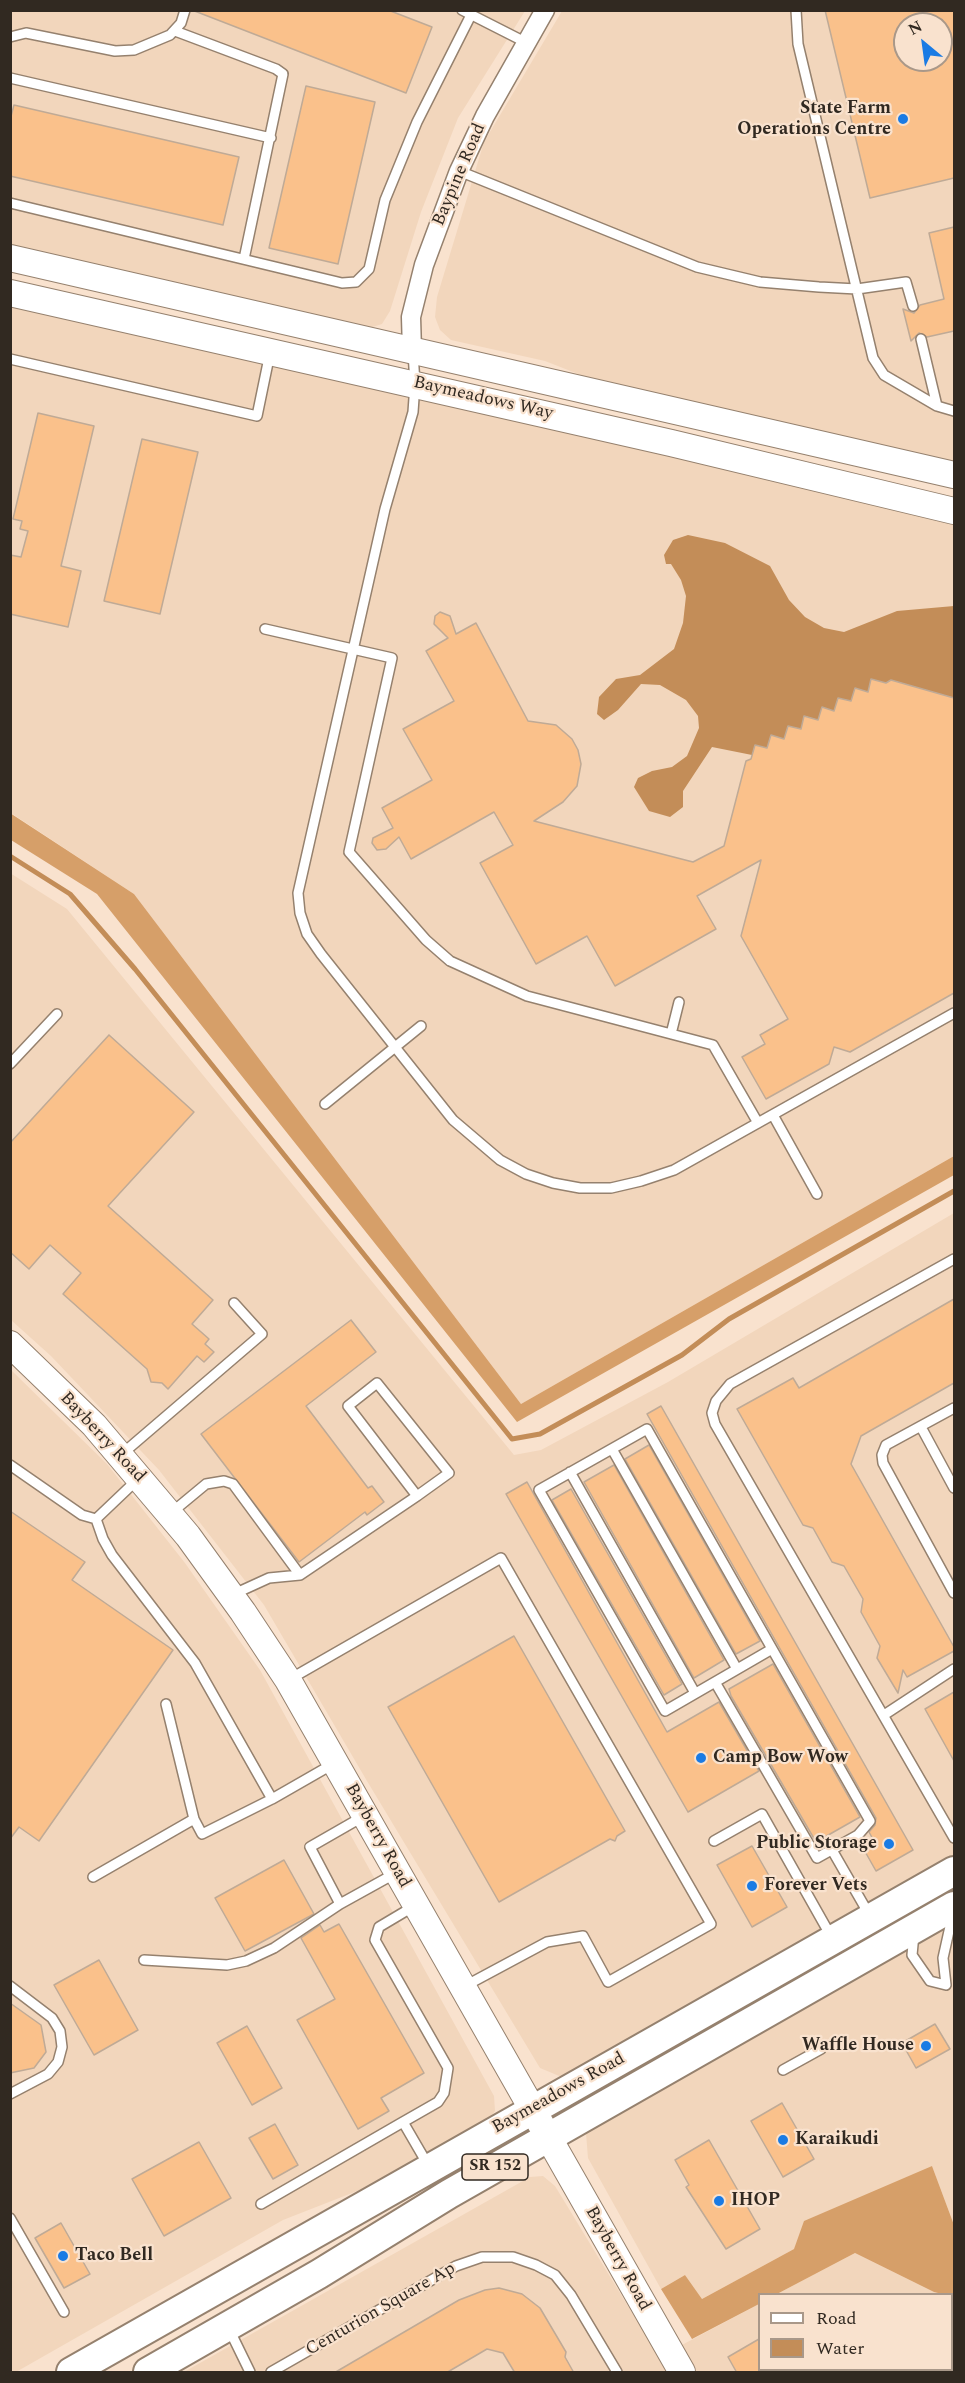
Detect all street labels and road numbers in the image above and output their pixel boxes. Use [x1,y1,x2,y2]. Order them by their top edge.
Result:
street label: Baypine Road [429,120,491,230]
street label: Baymeadows Way [411,372,555,426]
street label: Bayberry Road [55,1388,149,1488]
street label: Bayberry Road [339,1780,415,1892]
street label: Baymeadows Road [489,2049,629,2139]
road number: SR 152 [462,2154,528,2180]
street label: Bayberry Road [579,2203,655,2315]
street label: Centurion Square Ap [302,2258,460,2362]

